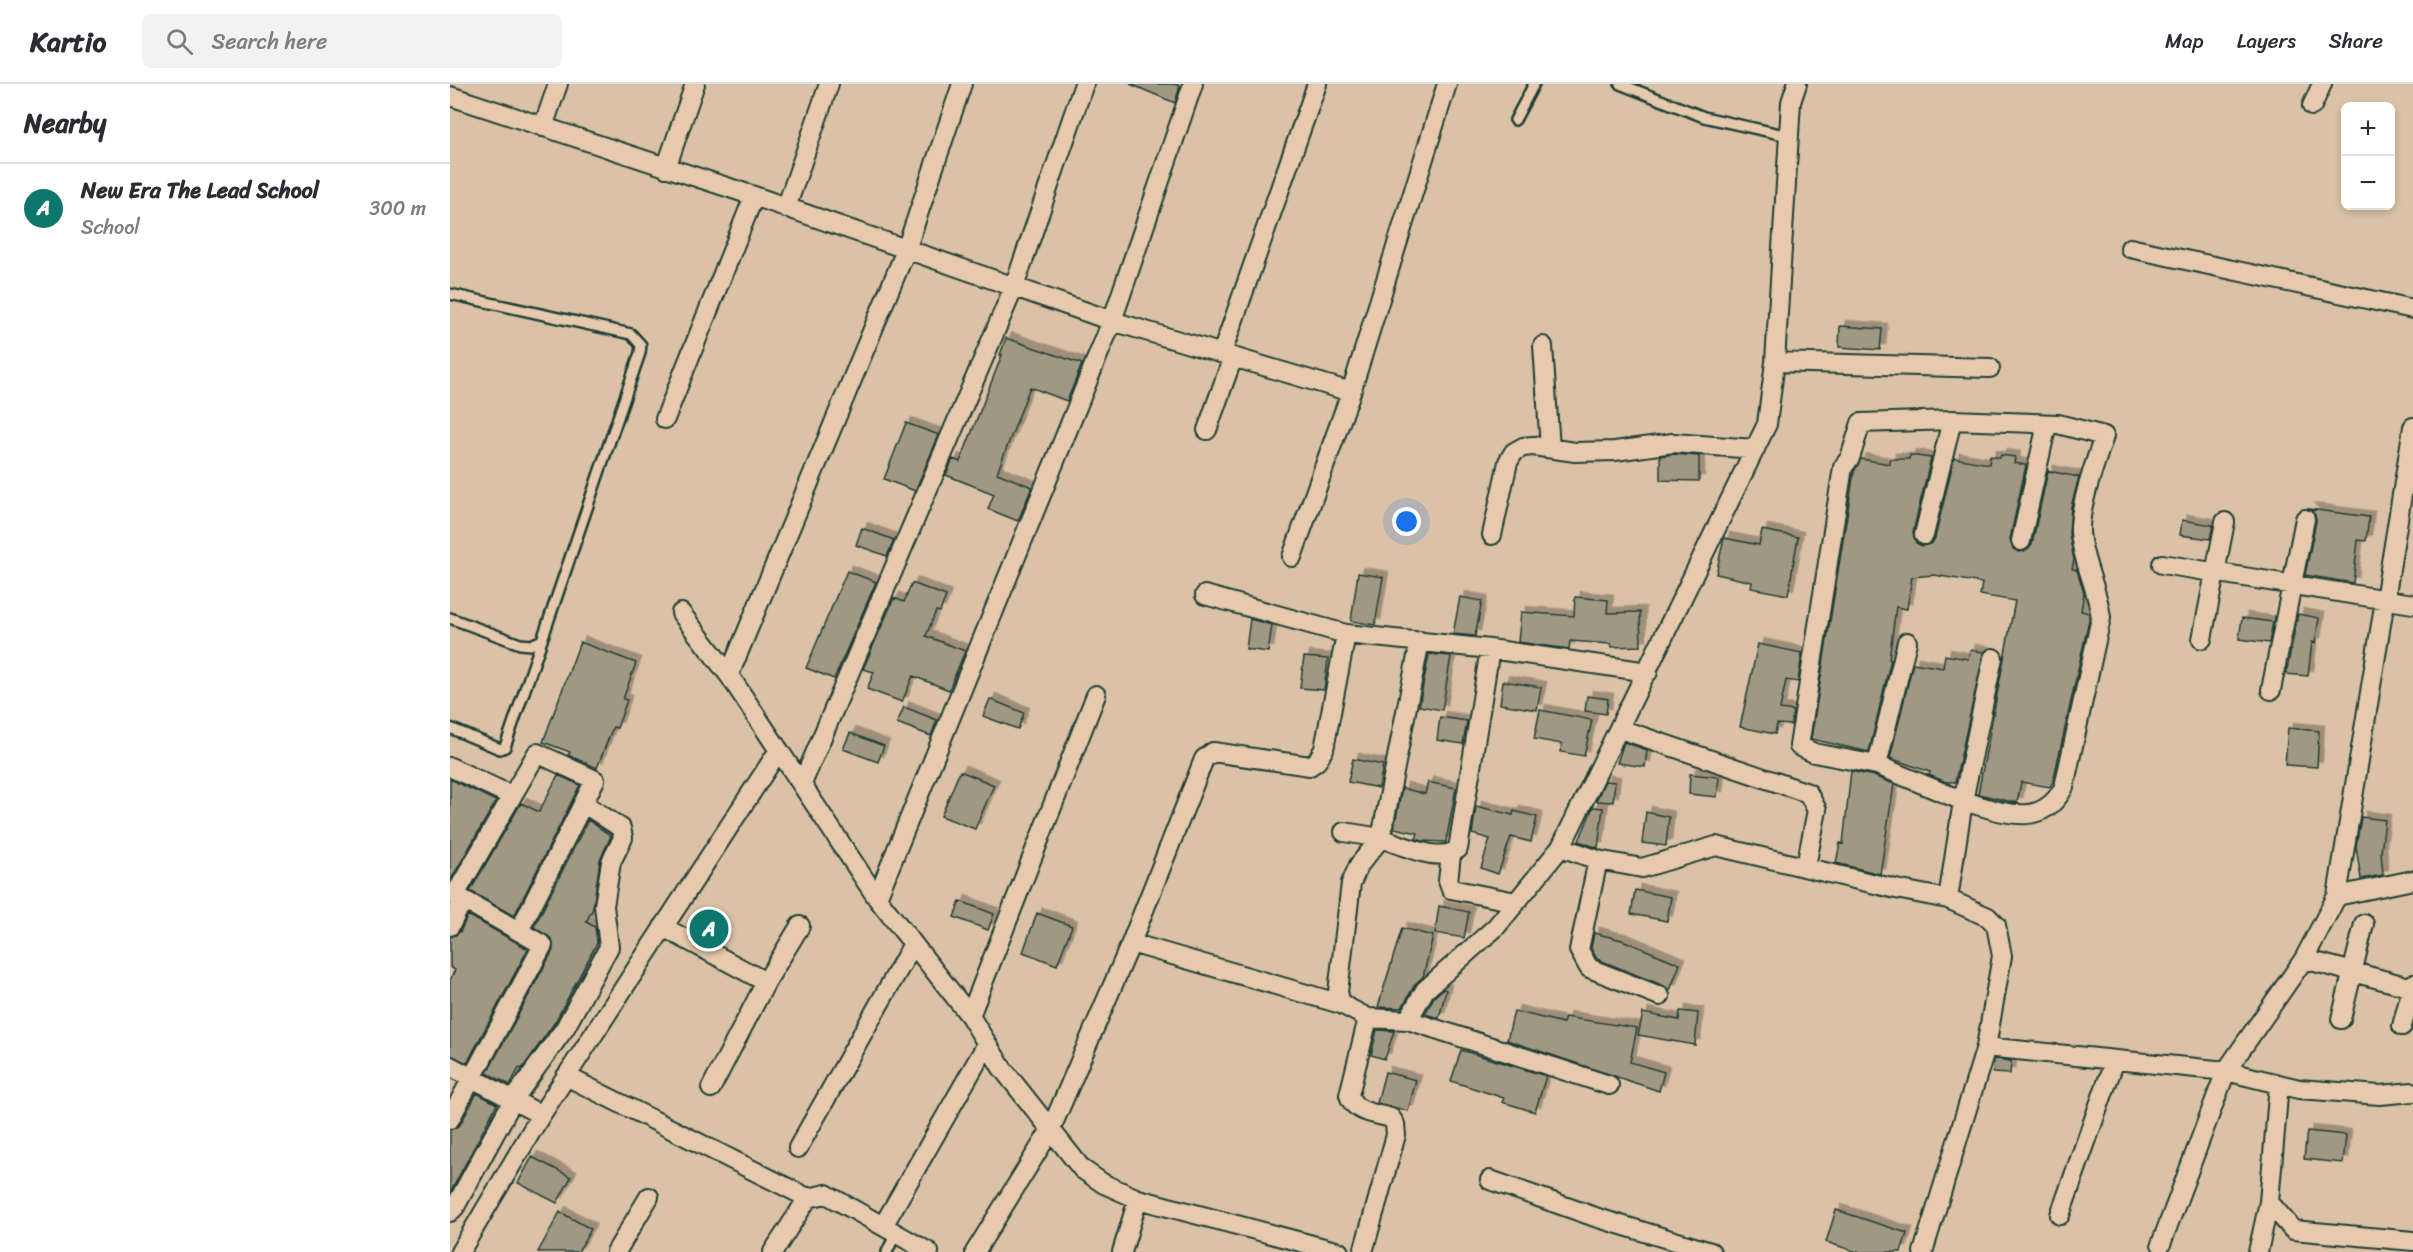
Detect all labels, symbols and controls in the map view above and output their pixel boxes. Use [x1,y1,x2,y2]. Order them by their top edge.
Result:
search box [142,14,562,68]
text: Kartio [30,17,106,66]
text: Search here [211,22,327,61]
text: Map [2165,22,2204,60]
text: Layers [2237,22,2296,60]
text: Share [2329,22,2383,60]
icon: search [163,25,196,58]
text: Nearby [24,100,106,146]
map controls [2341,102,2395,210]
button: + [2341,102,2395,156]
button: − [2341,156,2395,210]
text: New Era The Lead School [81,171,319,210]
text: A [37,191,50,226]
text: 300 m [369,191,426,226]
text: School [81,210,140,245]
your location [1392,507,1421,536]
pin: A [690,906,728,952]

